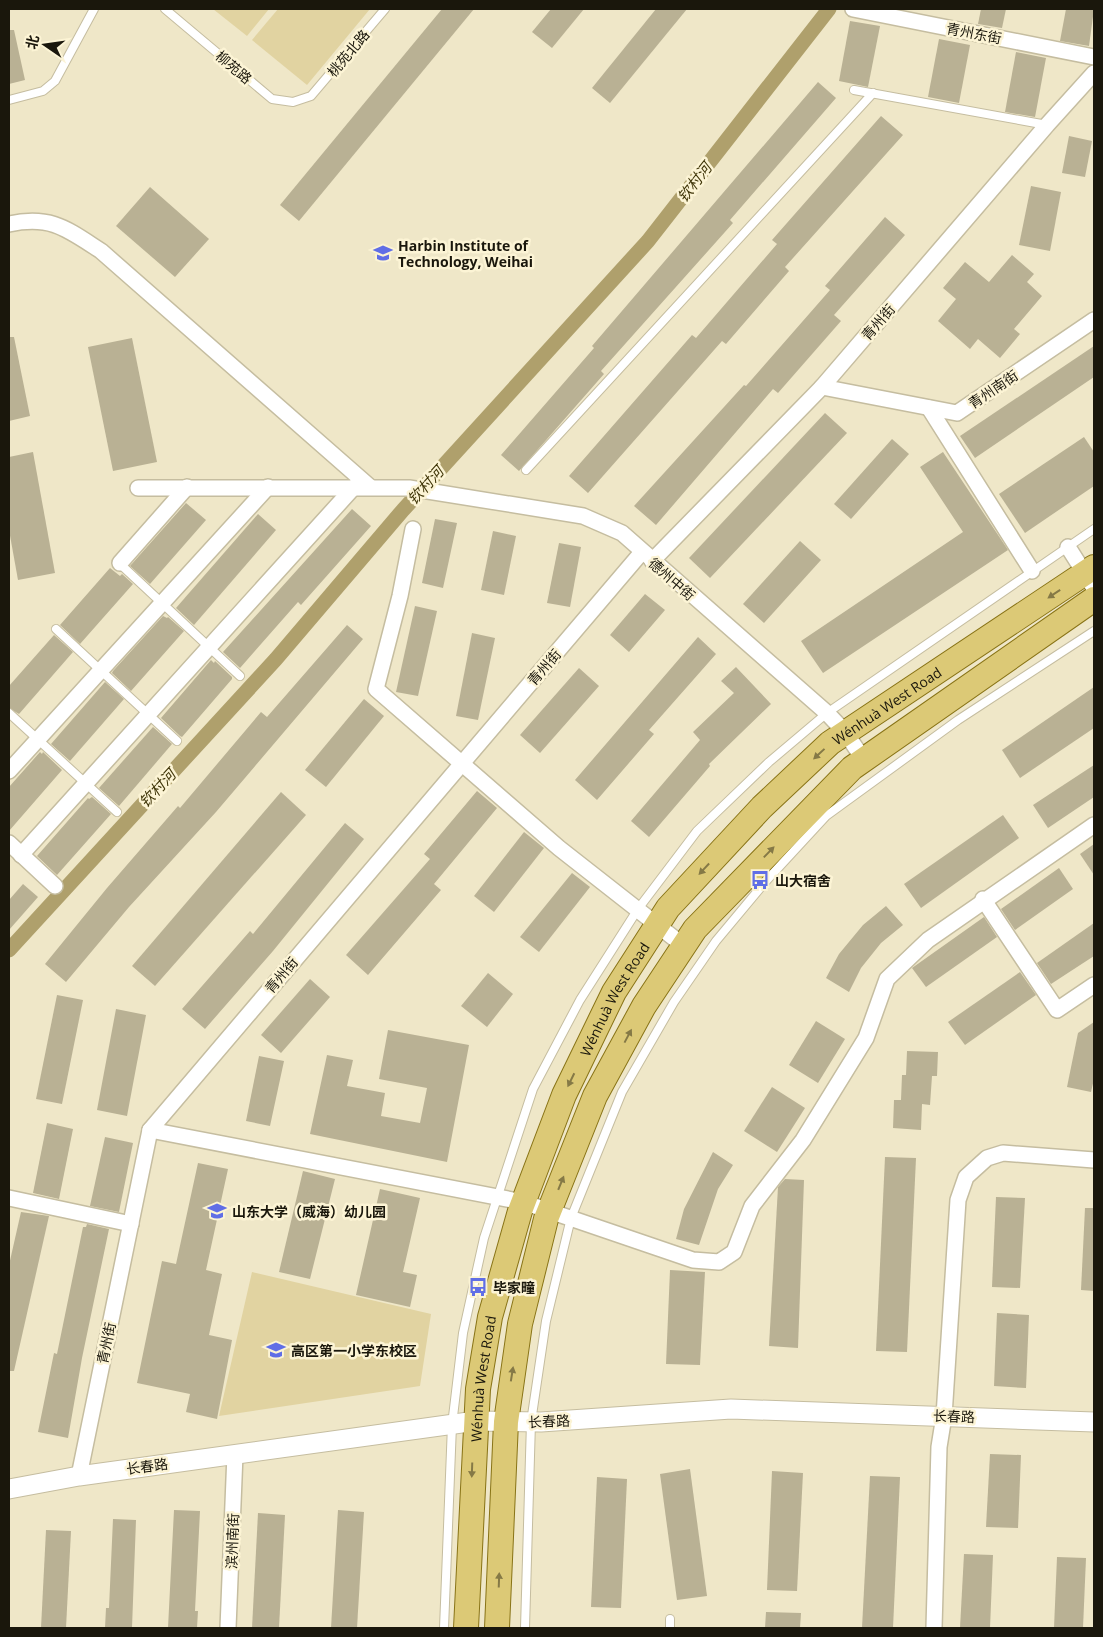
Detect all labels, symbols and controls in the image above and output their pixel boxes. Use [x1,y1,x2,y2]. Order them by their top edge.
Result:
street label: 青州东街 [945,18,1003,48]
north arrow [20,20,70,70]
street label: 桃苑北路 [323,25,373,81]
text: 北 [21,33,43,51]
street label: 柳苑路 [212,46,256,88]
water label: 钦村河 [672,156,718,206]
place label: Harbin Institute of Technology, Weihai [398,236,533,271]
school or university icon: Harbin Institute of Technology, Weihai [372,242,394,264]
street label: 青州街 [857,300,899,344]
street label: 青州南街 [964,365,1022,413]
water label: 钦村河 [403,459,449,508]
street label: 德州中街 [645,553,699,605]
one-way arrow [1047,589,1061,599]
street label: 青州街 [523,645,565,689]
street label: Wénhuà West Road [828,662,945,749]
one-way arrow [813,748,825,760]
water label: 钦村河 [134,763,182,811]
one-way arrow [763,846,775,858]
one-way arrow [698,863,710,875]
bus stop icon: 山大宿舍 [749,869,771,891]
place label: 山大宿舍 [775,871,831,890]
street label: Wénhuà West Road [575,938,653,1059]
street label: 青州街 [260,953,302,997]
one-way arrow [624,1028,632,1043]
one-way arrow [567,1072,576,1087]
one-way arrow [557,1175,565,1190]
school or university icon: 山东大学（威海）幼儿园 [206,1200,228,1222]
place label: 山东大学（威海）幼儿园 [232,1202,386,1221]
bus stop icon: 毕家疃 [467,1276,489,1298]
place label: 毕家疃 [493,1278,535,1297]
street label: Wénhuà West Road [466,1314,500,1442]
street label: 青州街 [92,1320,120,1366]
school or university icon: 高区第一小学东校区 [265,1339,287,1361]
place label: 高区第一小学东校区 [291,1341,417,1360]
one-way arrow [508,1366,516,1382]
street label: 长春路 [933,1406,975,1426]
street label: 长春路 [528,1410,570,1432]
street label: 长春路 [125,1454,169,1478]
one-way arrow [468,1462,476,1478]
street label: 滨州南街 [222,1513,242,1569]
one-way arrow [495,1571,503,1587]

